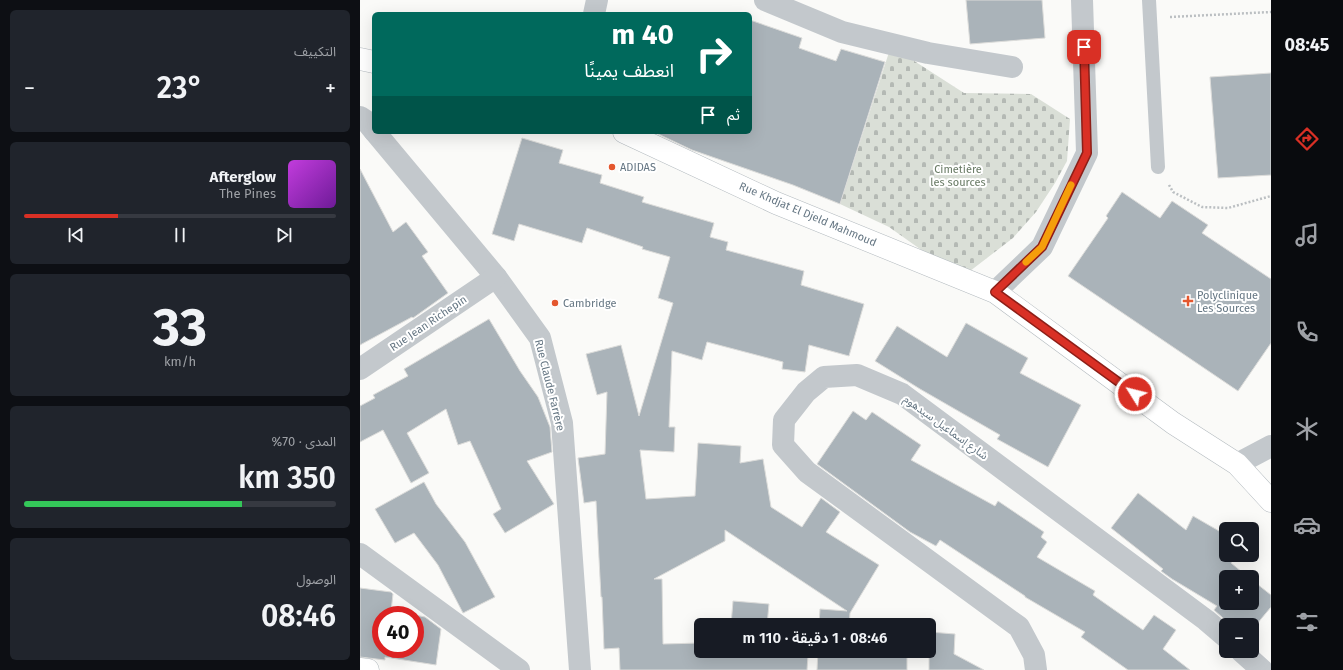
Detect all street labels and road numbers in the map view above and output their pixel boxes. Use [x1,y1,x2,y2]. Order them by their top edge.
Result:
street label: Rue Khdjat El Djeld Mahmoud [737,180,878,249]
street label: Rue Jean Richepin [387,293,469,354]
street label: Rue Claude Farrère [532,338,567,432]
street label: شارع إسماعيل سيدهوم [900,392,991,463]

